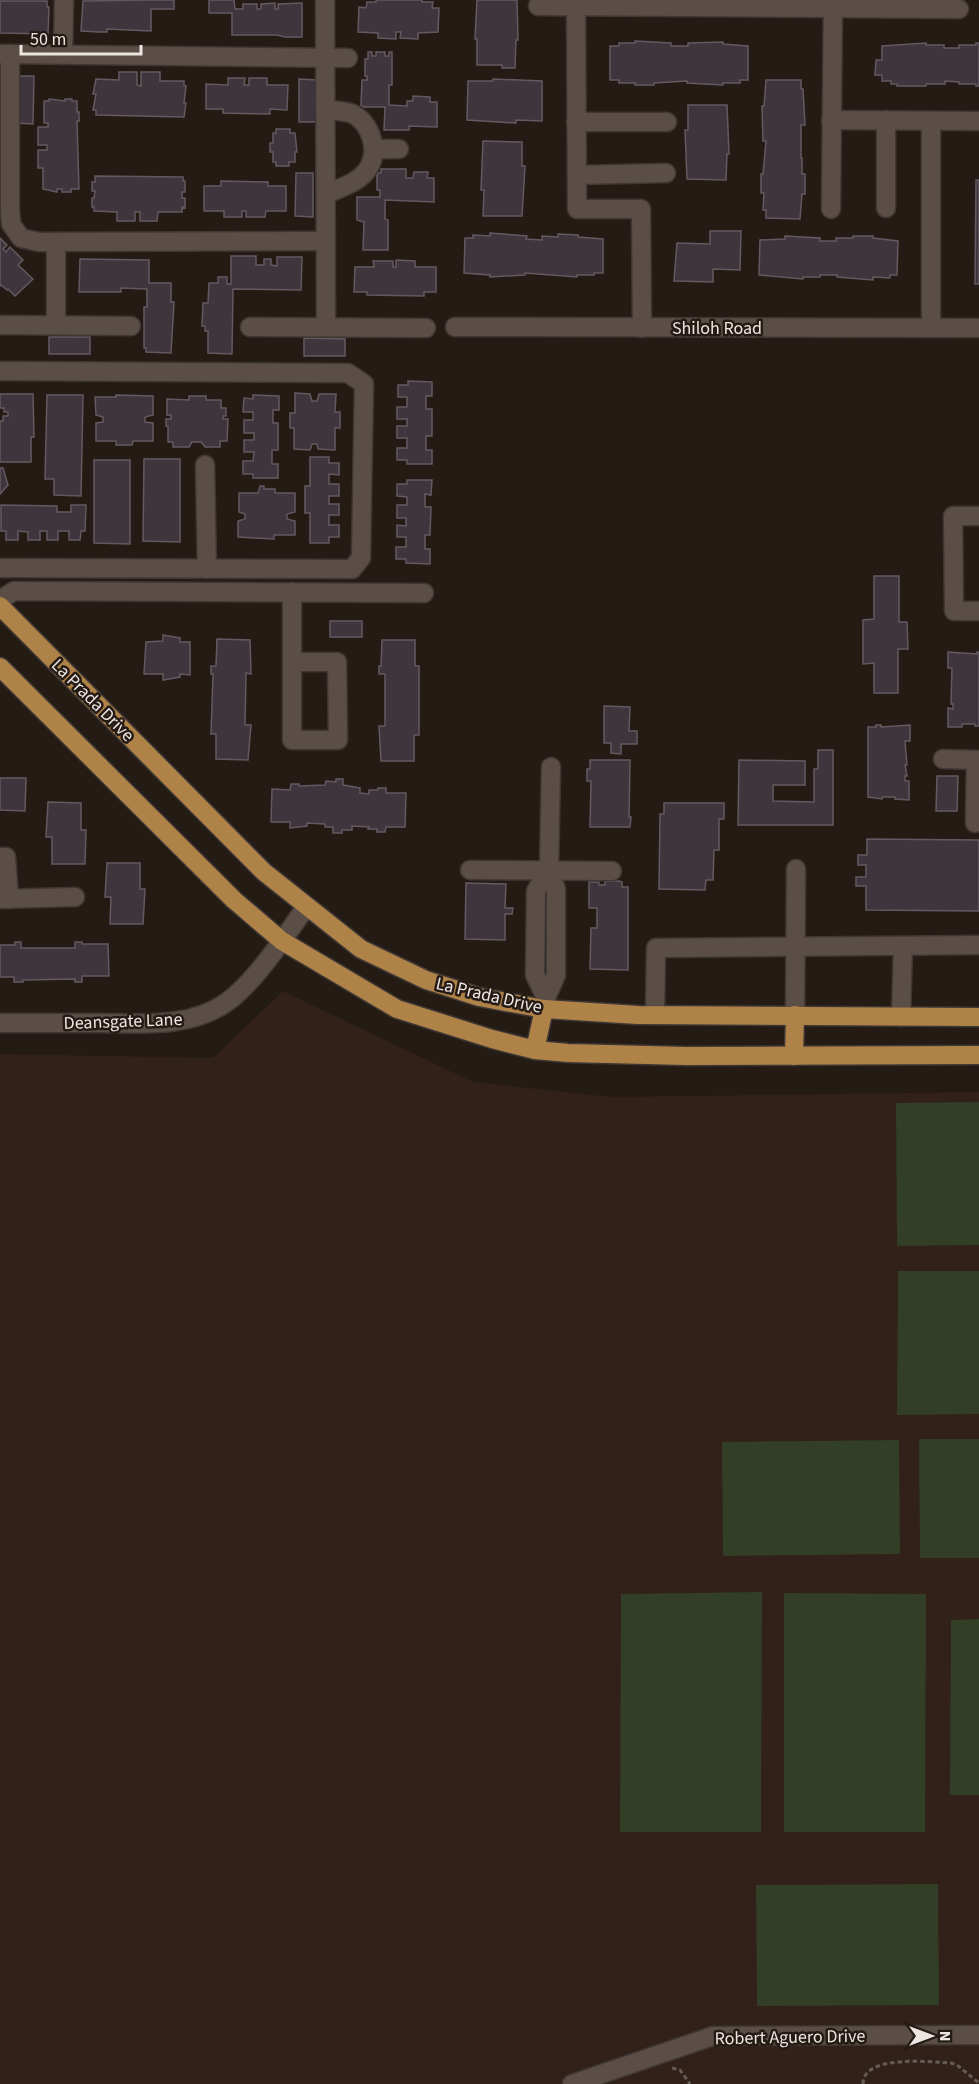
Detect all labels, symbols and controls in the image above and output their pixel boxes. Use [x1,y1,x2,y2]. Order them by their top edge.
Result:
scale bar [21,18,141,56]
text: 50 m [30,27,66,52]
street label: Shiloh Road [672,316,762,341]
street label: La Prada Drive [46,653,140,747]
street label: La Prada Drive [433,971,544,1020]
street label: Deansgate Lane [63,1007,183,1036]
north arrow [901,2006,961,2066]
street label: Robert Aguero Drive [714,2024,866,2051]
text: N [934,2031,956,2041]

